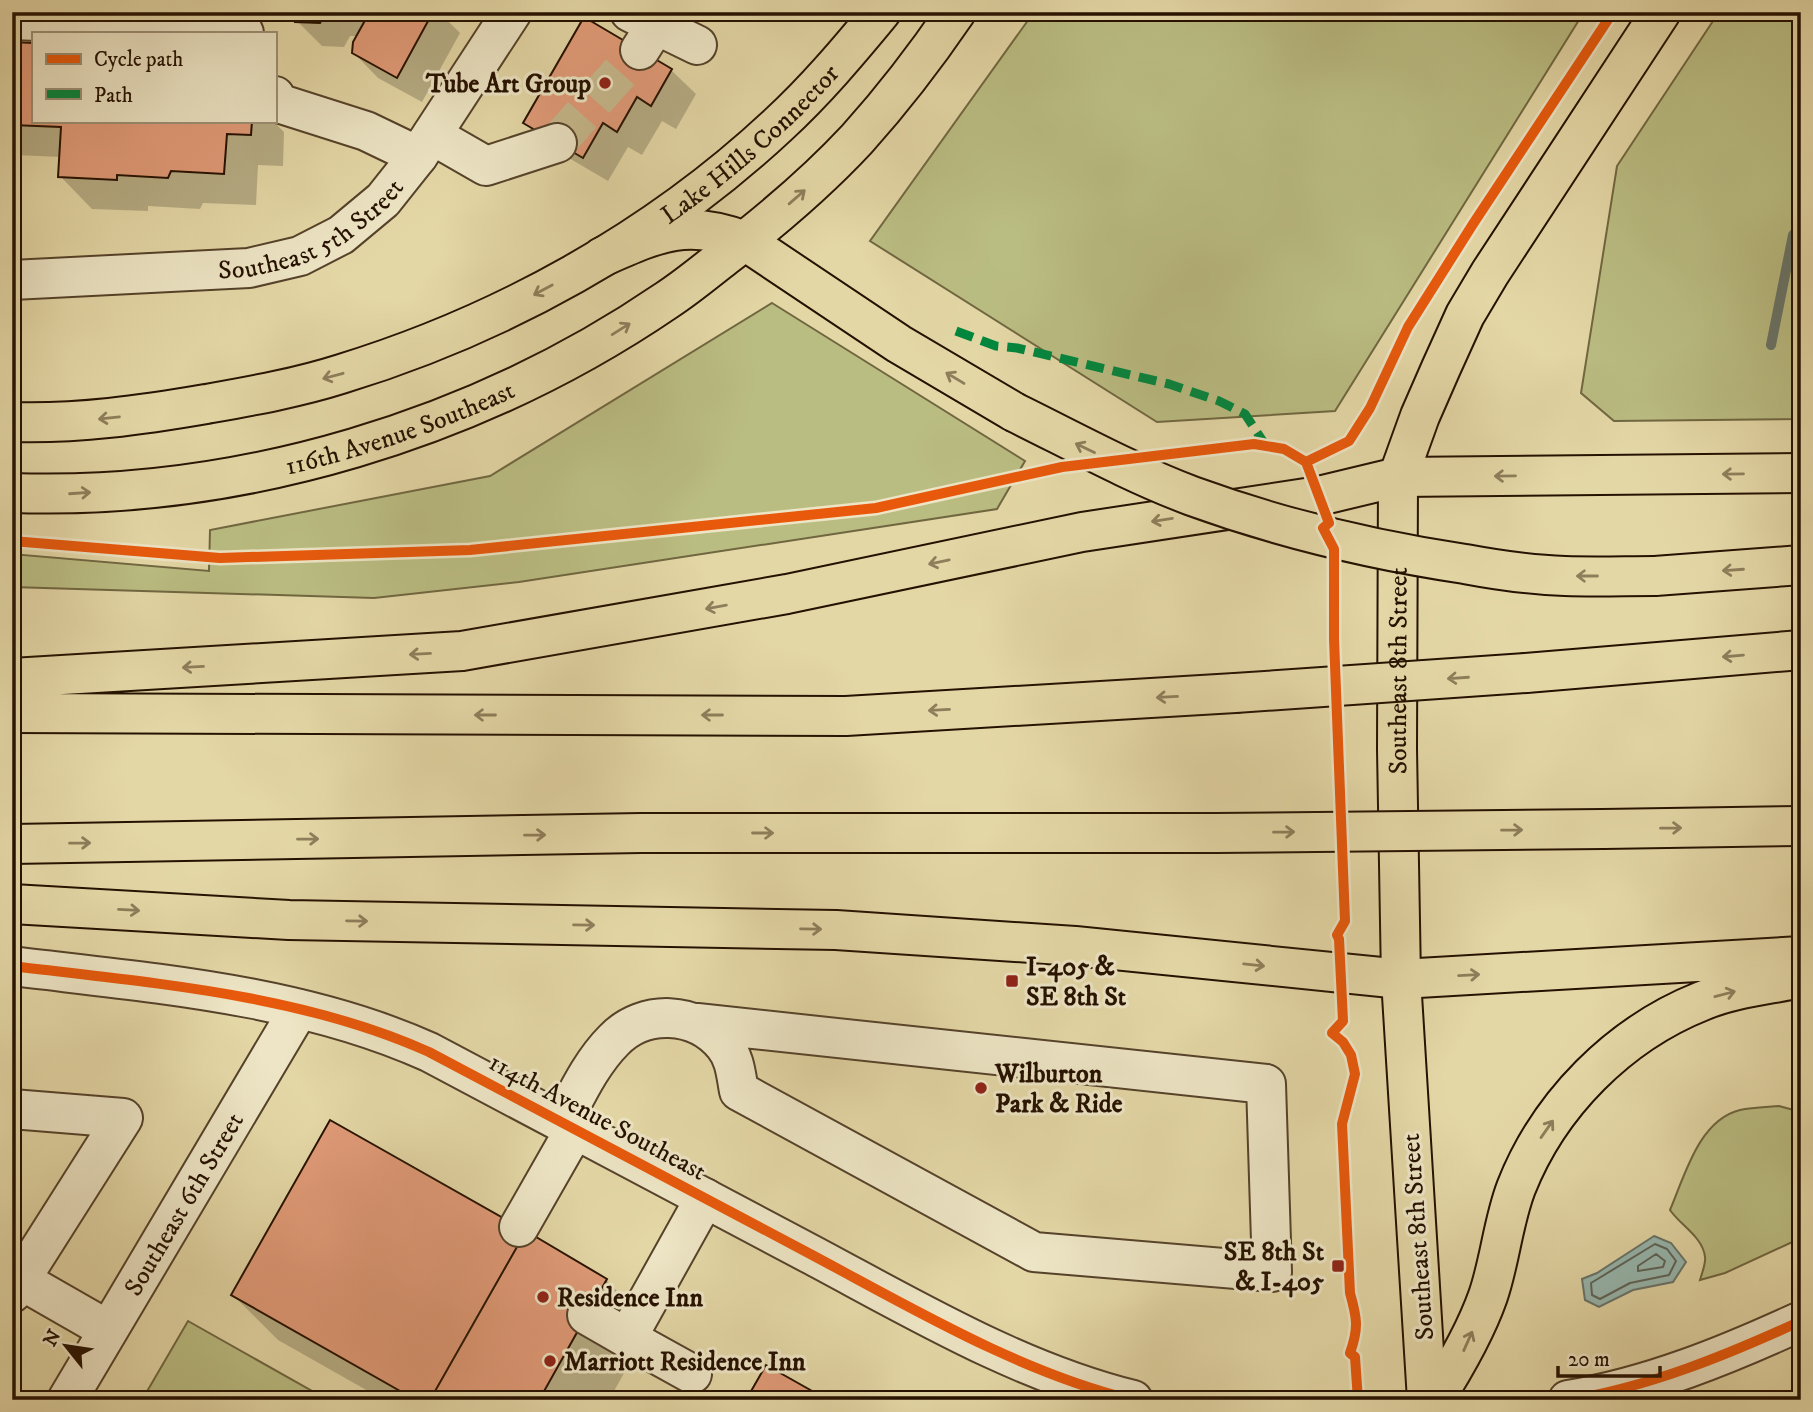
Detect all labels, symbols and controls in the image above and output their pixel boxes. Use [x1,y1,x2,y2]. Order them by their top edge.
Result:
legend [32,32,276,122]
text: Cycle path [94,47,183,73]
street label: Lake Hills Connector [655,58,847,232]
place label: Tube Art Group [425,68,591,101]
marker: Tube Art Group [597,75,613,91]
text: Path [94,83,133,109]
street label: Southeast 5th Street [217,173,411,288]
one-way arrow [788,189,806,205]
one-way arrow [533,284,554,298]
one-way arrow [611,322,631,336]
one-way arrow [322,370,344,383]
one-way arrow [946,371,966,385]
street label: 116th Avenue Southeast [282,374,520,484]
one-way arrow [98,412,121,425]
one-way arrow [1075,440,1096,454]
one-way arrow [1721,467,1744,481]
one-way arrow [1494,469,1517,483]
one-way arrow [69,486,91,499]
one-way arrow [1151,514,1174,527]
one-way arrow [928,556,951,570]
one-way arrow [1722,564,1744,577]
street label: Southeast 8th Street [1382,567,1416,775]
one-way arrow [1576,569,1599,583]
one-way arrow [705,601,728,614]
one-way arrow [409,647,432,660]
one-way arrow [1722,650,1745,663]
one-way arrow [182,661,204,674]
one-way arrow [1447,672,1470,685]
one-way arrow [1155,691,1178,704]
one-way arrow [928,704,951,717]
one-way arrow [473,708,496,721]
one-way arrow [701,708,724,722]
one-way arrow [1659,821,1682,835]
one-way arrow [1500,823,1523,836]
one-way arrow [1273,825,1296,839]
one-way arrow [751,826,774,840]
one-way arrow [524,828,547,842]
one-way arrow [296,832,319,846]
one-way arrow [69,836,92,850]
one-way arrow [118,904,141,917]
one-way arrow [345,914,368,928]
one-way arrow [572,918,595,932]
one-way arrow [800,922,823,936]
place label: I-405 & SE 8th St [1026,951,1127,1014]
one-way arrow [1242,959,1264,972]
one-way arrow [1457,968,1479,981]
marker: I-405 & SE 8th St [1004,973,1020,989]
one-way arrow [1713,987,1735,1000]
street label: 114th Avenue Southeast [483,1046,712,1189]
place label: Wilburton Park & Ride [994,1058,1123,1121]
marker: Wilburton Park & Ride [973,1080,989,1096]
street label: Southeast 6th Street [117,1107,252,1302]
one-way arrow [1540,1120,1554,1139]
street label: Southeast 8th Street [1395,1132,1442,1341]
place label: SE 8th St & I-405 [1224,1236,1325,1299]
marker: SE 8th St & I-405 [1330,1258,1346,1274]
place label: Residence Inn [557,1282,703,1315]
marker: Residence Inn [535,1289,551,1305]
north arrow [32,1310,102,1380]
text: N [39,1325,67,1351]
one-way arrow [1462,1330,1475,1352]
scale bar [1558,1335,1659,1379]
place label: Marriott Residence Inn [564,1346,806,1379]
text: 20 m [1568,1347,1610,1373]
marker: Marriott Residence Inn [542,1353,558,1369]

